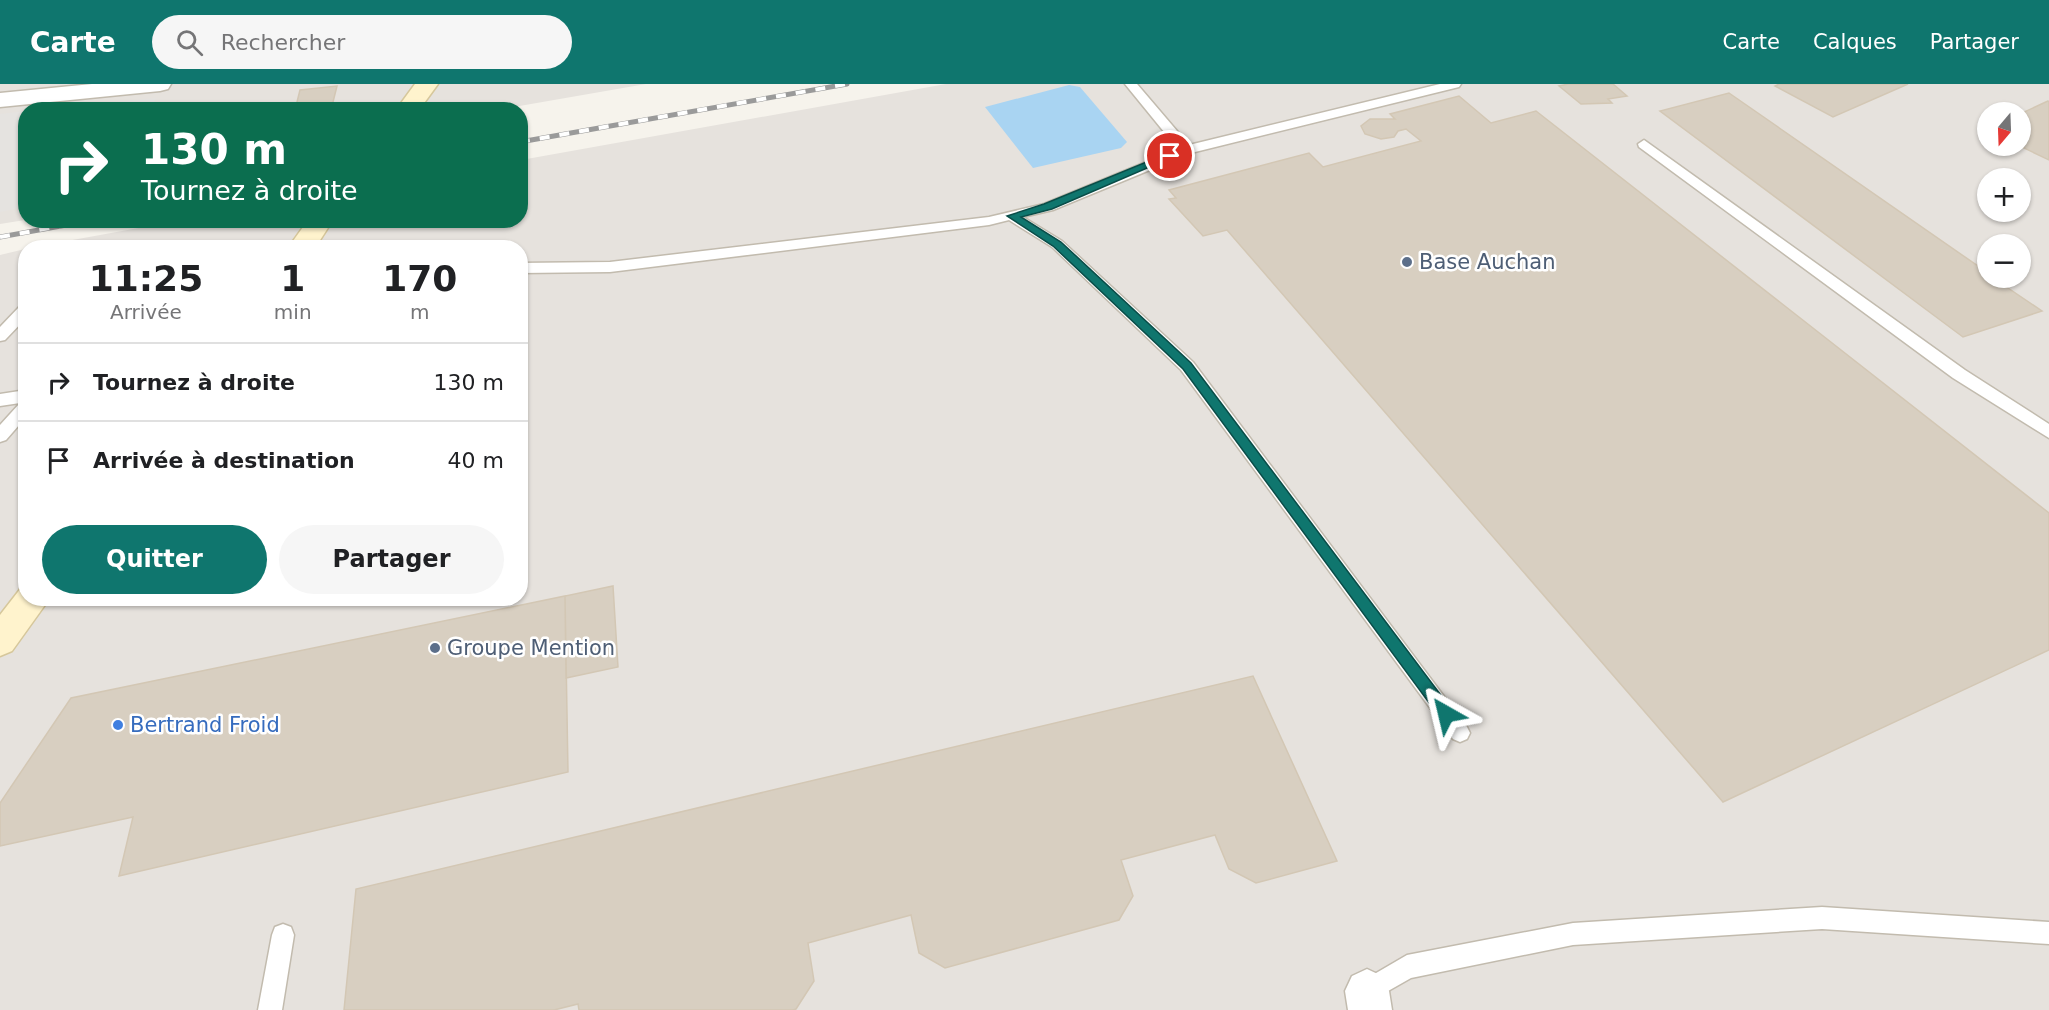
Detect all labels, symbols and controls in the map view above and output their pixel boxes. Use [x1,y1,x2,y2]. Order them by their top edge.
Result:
search box [152,15,572,69]
text: Carte [30,26,116,59]
icon: search [173,26,206,59]
text: Rechercher [221,30,345,55]
text: Carte [1723,30,1780,54]
text: Calques [1813,30,1897,54]
text: Partager [1930,30,2019,54]
north arrow [1977,102,2031,156]
map controls [1977,102,2031,288]
text: 130 m [141,125,287,174]
icon: right [42,126,120,204]
pin [1144,130,1195,181]
icon: arrive [1153,139,1186,172]
button: + [1977,168,2031,222]
text: Tournez à droite [141,175,358,206]
button: − [1977,234,2031,288]
place label: Base Auchan [1419,250,1556,274]
marker: Base Auchan [1400,255,1414,269]
text: 11:25 [89,258,203,299]
text: 1 [280,258,305,299]
text: 170 [382,258,457,299]
text: Arrivée [110,300,182,324]
text: min [274,300,312,324]
text: m [410,300,430,324]
icon: right [42,366,75,399]
text: Tournez à droite [93,370,295,395]
text: 130 m [434,370,504,395]
icon: arrive [42,444,75,477]
text: Arrivée à destination [93,448,355,473]
text: 40 m [448,448,504,473]
button: Quitter [42,525,267,594]
button: Partager [279,525,504,594]
place label: Groupe Mention [447,636,615,660]
marker: Groupe Mention [428,641,442,655]
position arrow [1414,682,1478,746]
place label: Bertrand Froid [130,713,280,737]
marker: Bertrand Froid [111,718,125,732]

